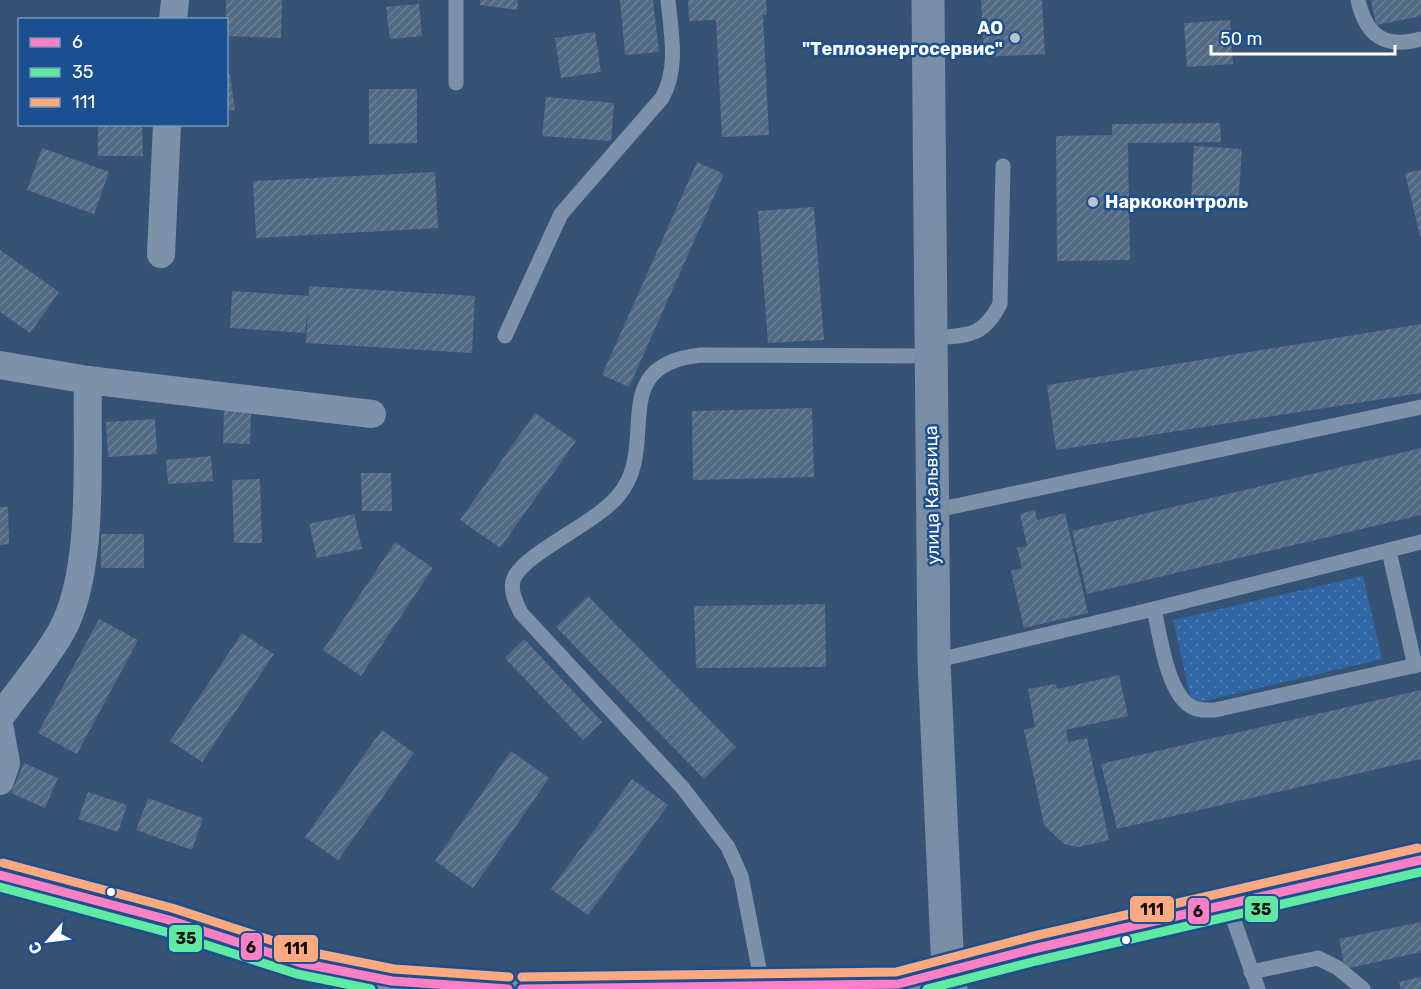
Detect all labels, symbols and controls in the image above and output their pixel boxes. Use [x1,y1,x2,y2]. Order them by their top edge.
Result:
place label: АО "Теплоэнергосервис" [802,17,1003,60]
legend [18,18,228,126]
scale bar [1211,18,1396,56]
text: 50 m [1220,28,1263,50]
text: 6 [72,31,83,53]
marker: АО "Теплоэнергосервис" [1008,31,1022,45]
text: 35 [72,61,94,83]
text: 111 [72,91,95,113]
place label: Наркоконтроль [1105,191,1248,213]
marker: Наркоконтроль [1086,195,1100,209]
street label: улица Кальвица [920,425,944,565]
unlabelled marker [105,886,117,898]
line badge: 111 [1129,895,1175,923]
line badge: 35 [1244,895,1279,923]
line badge: 6 [1187,897,1210,925]
text: 111 [1140,900,1164,919]
text: 35 [1251,900,1271,919]
text: 6 [1193,902,1203,921]
north arrow [18,911,78,971]
line badge: 35 [168,924,203,953]
text: 35 [176,929,196,948]
line badge: 6 [240,932,263,961]
line badge: 111 [273,934,319,963]
unlabelled marker [1120,934,1132,946]
text: С [24,938,46,957]
text: 6 [246,938,256,957]
text: 111 [284,939,308,958]

